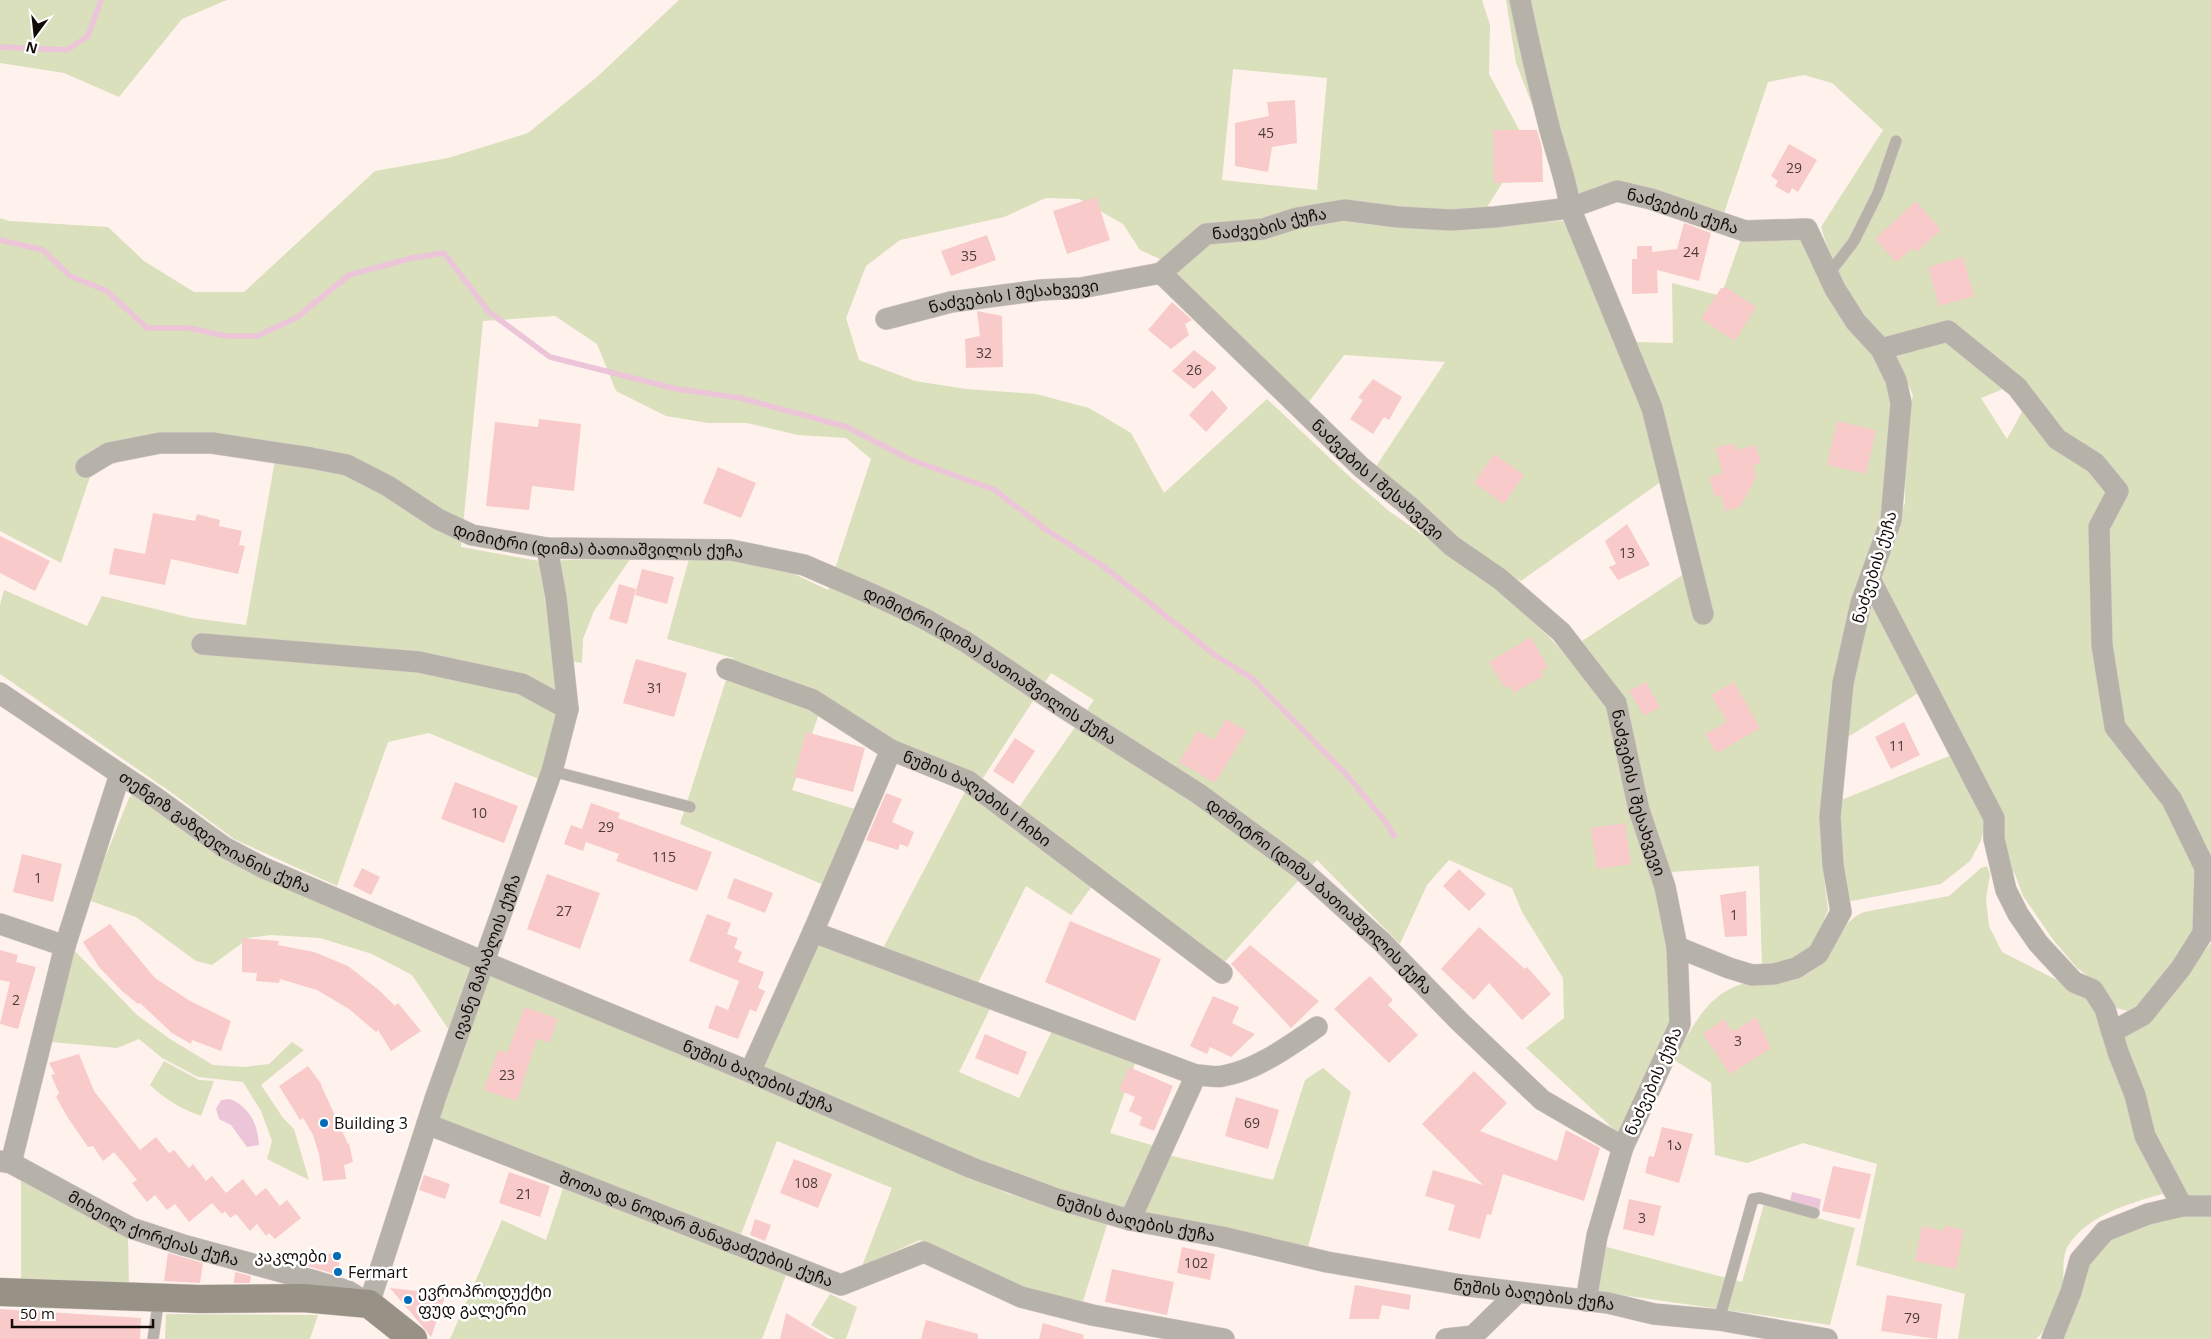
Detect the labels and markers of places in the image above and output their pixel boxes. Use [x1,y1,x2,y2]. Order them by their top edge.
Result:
place label: Building 3 [334,1112,408,1134]
marker: Building 3 [318,1117,330,1129]
place label: კაკლები [255,1245,327,1267]
marker: კაკლები [331,1250,343,1262]
place label: Fermart [348,1261,408,1283]
marker: Fermart [332,1266,344,1278]
place label: ევროპროდუქტი ფუდ გალერი [418,1280,552,1320]
marker: ევროპროდუქტი ფუდ გალერი [402,1294,414,1306]

